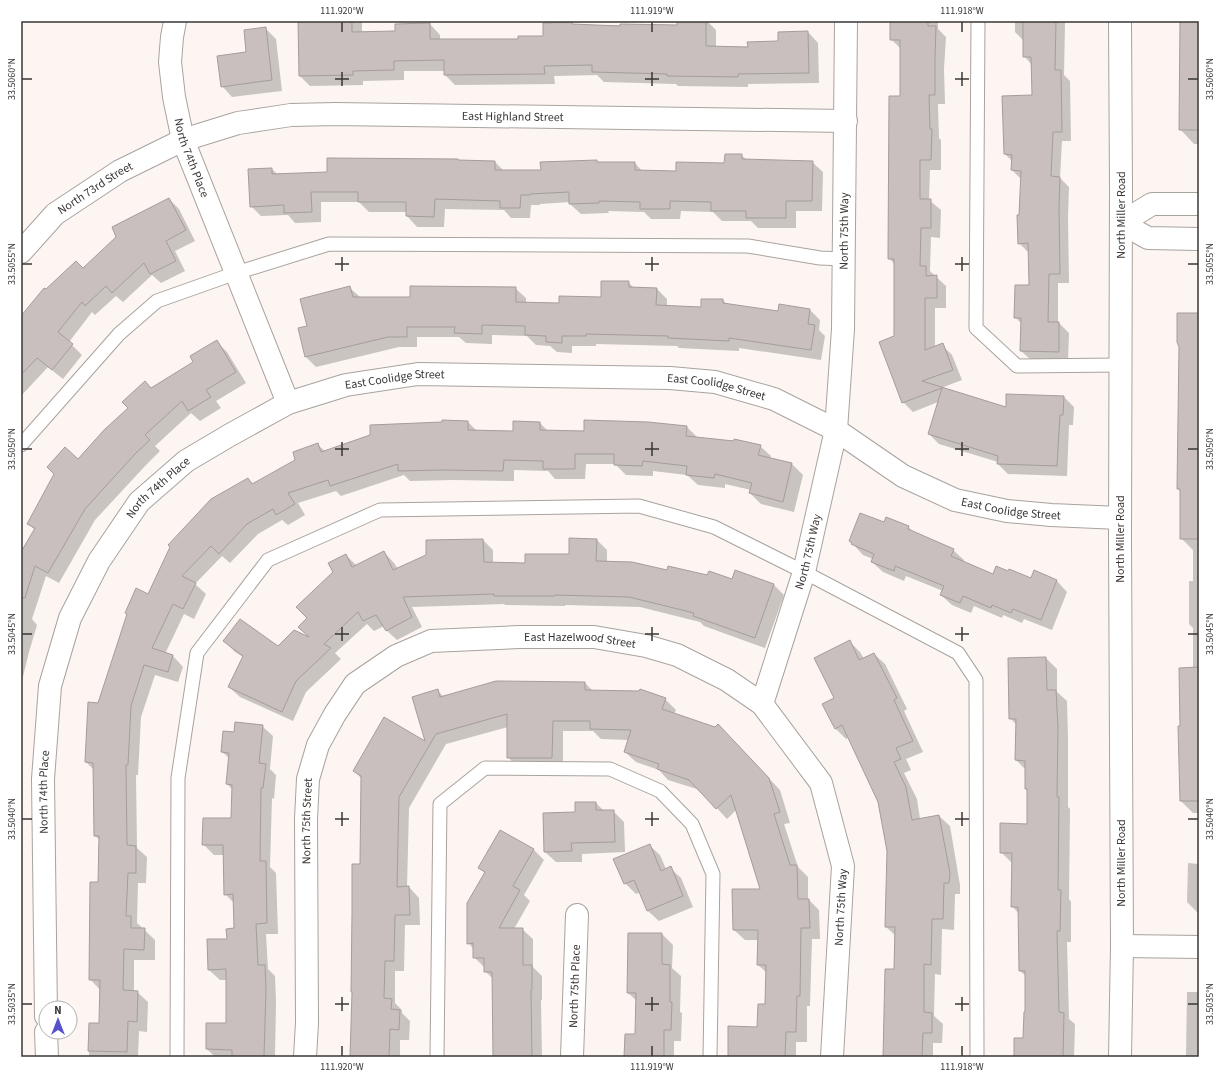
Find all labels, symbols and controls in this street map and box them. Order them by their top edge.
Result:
text: 111.920°W [320,4,364,18]
text: 111.919°W [630,4,674,18]
text: 111.918°W [940,4,984,18]
text: 33.5060°N [5,58,19,100]
text: 33.5060°N [1203,58,1217,100]
street label: East Highland Street [462,108,564,126]
street label: North 74th Place [170,117,213,200]
street label: North 73rd Street [55,158,136,219]
street label: North Miller Road [1113,171,1130,259]
street label: North 75th Way [836,192,853,270]
text: 33.5055°N [5,243,19,285]
text: 33.5055°N [1203,243,1217,285]
street label: East Coolidge Street [344,366,445,394]
street label: East Coolidge Street [666,370,768,405]
text: 33.5050°N [5,428,19,470]
text: 33.5050°N [1203,428,1217,470]
street label: North 74th Place [122,453,194,522]
street label: East Coolidge Street [960,494,1061,524]
street label: North Miller Road [1112,495,1129,583]
street label: North 75th Way [791,512,826,592]
text: 33.5045°N [5,613,19,655]
text: 33.5045°N [1203,613,1217,655]
street label: East Hazelwood Street [524,629,637,653]
street label: North 74th Place [35,750,54,834]
street label: North 75th Street [298,777,317,864]
text: 33.5040°N [5,798,19,840]
text: 33.5040°N [1203,798,1217,840]
street label: North Miller Road [1113,819,1130,907]
street label: North 75th Way [830,868,852,946]
street label: North 75th Place [565,944,585,1028]
text: 33.5035°N [5,983,19,1025]
text: 33.5035°N [1203,983,1217,1025]
north arrow [38,1000,78,1040]
text: N [54,1003,62,1018]
text: 111.920°W [320,1060,364,1074]
text: 111.919°W [630,1060,674,1074]
text: 111.918°W [940,1060,984,1074]

